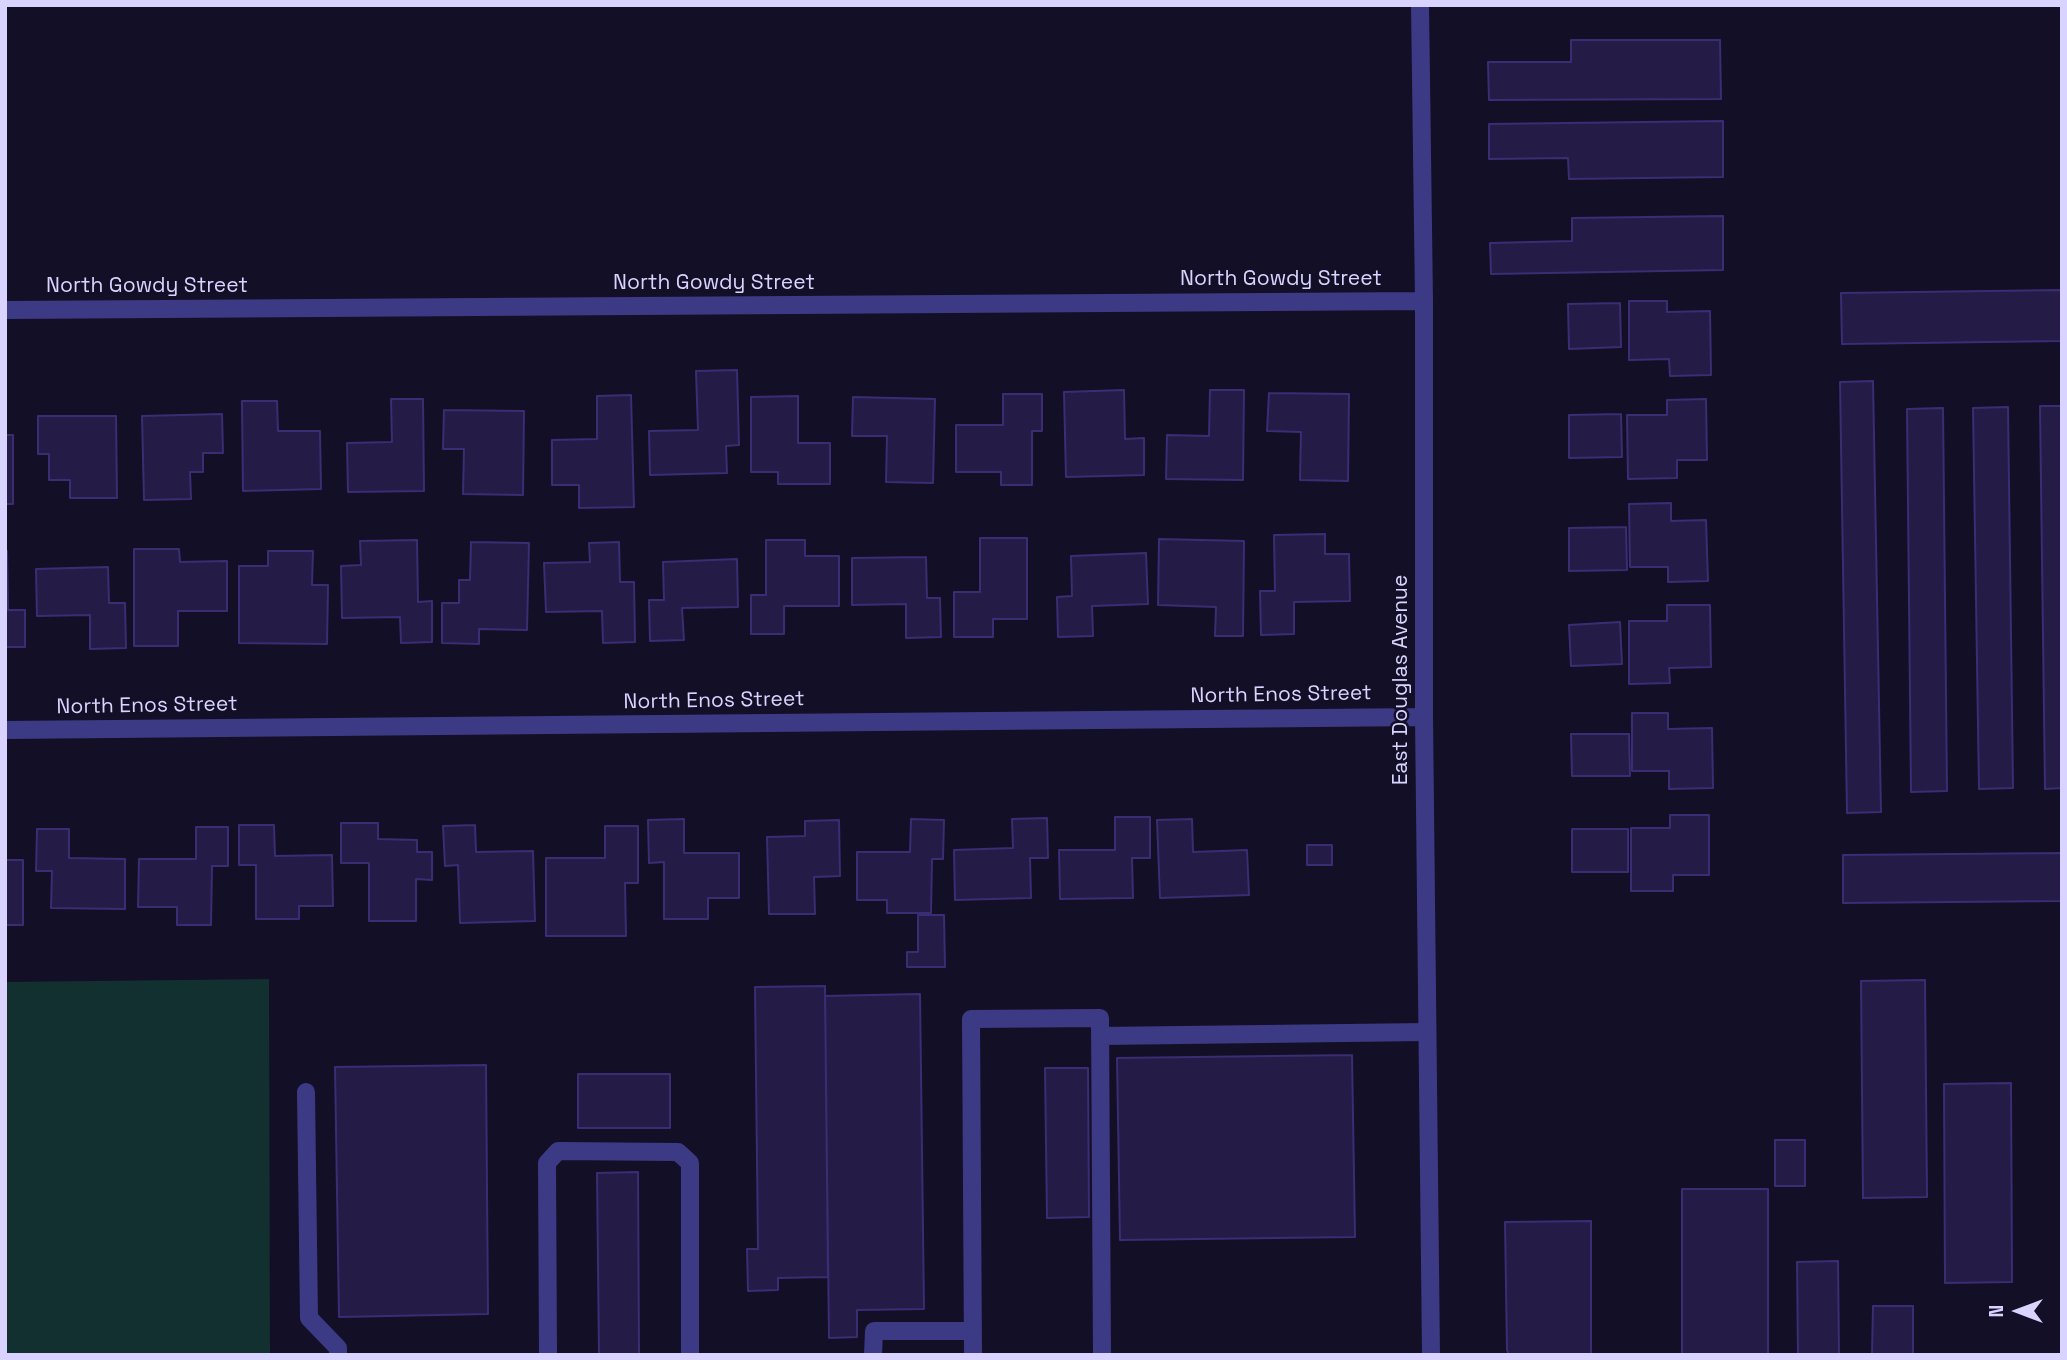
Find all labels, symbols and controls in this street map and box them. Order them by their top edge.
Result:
street label: North Gowdy Street [1180,266,1382,292]
street label: North Gowdy Street [613,270,815,296]
street label: North Gowdy Street [46,273,248,299]
street label: East Douglas Avenue [1388,575,1414,785]
street label: North Enos Street [1190,681,1372,709]
street label: North Enos Street [623,687,805,715]
street label: North Enos Street [56,692,238,720]
north arrow [1983,1276,2053,1346]
text: N [1984,1305,2009,1317]

